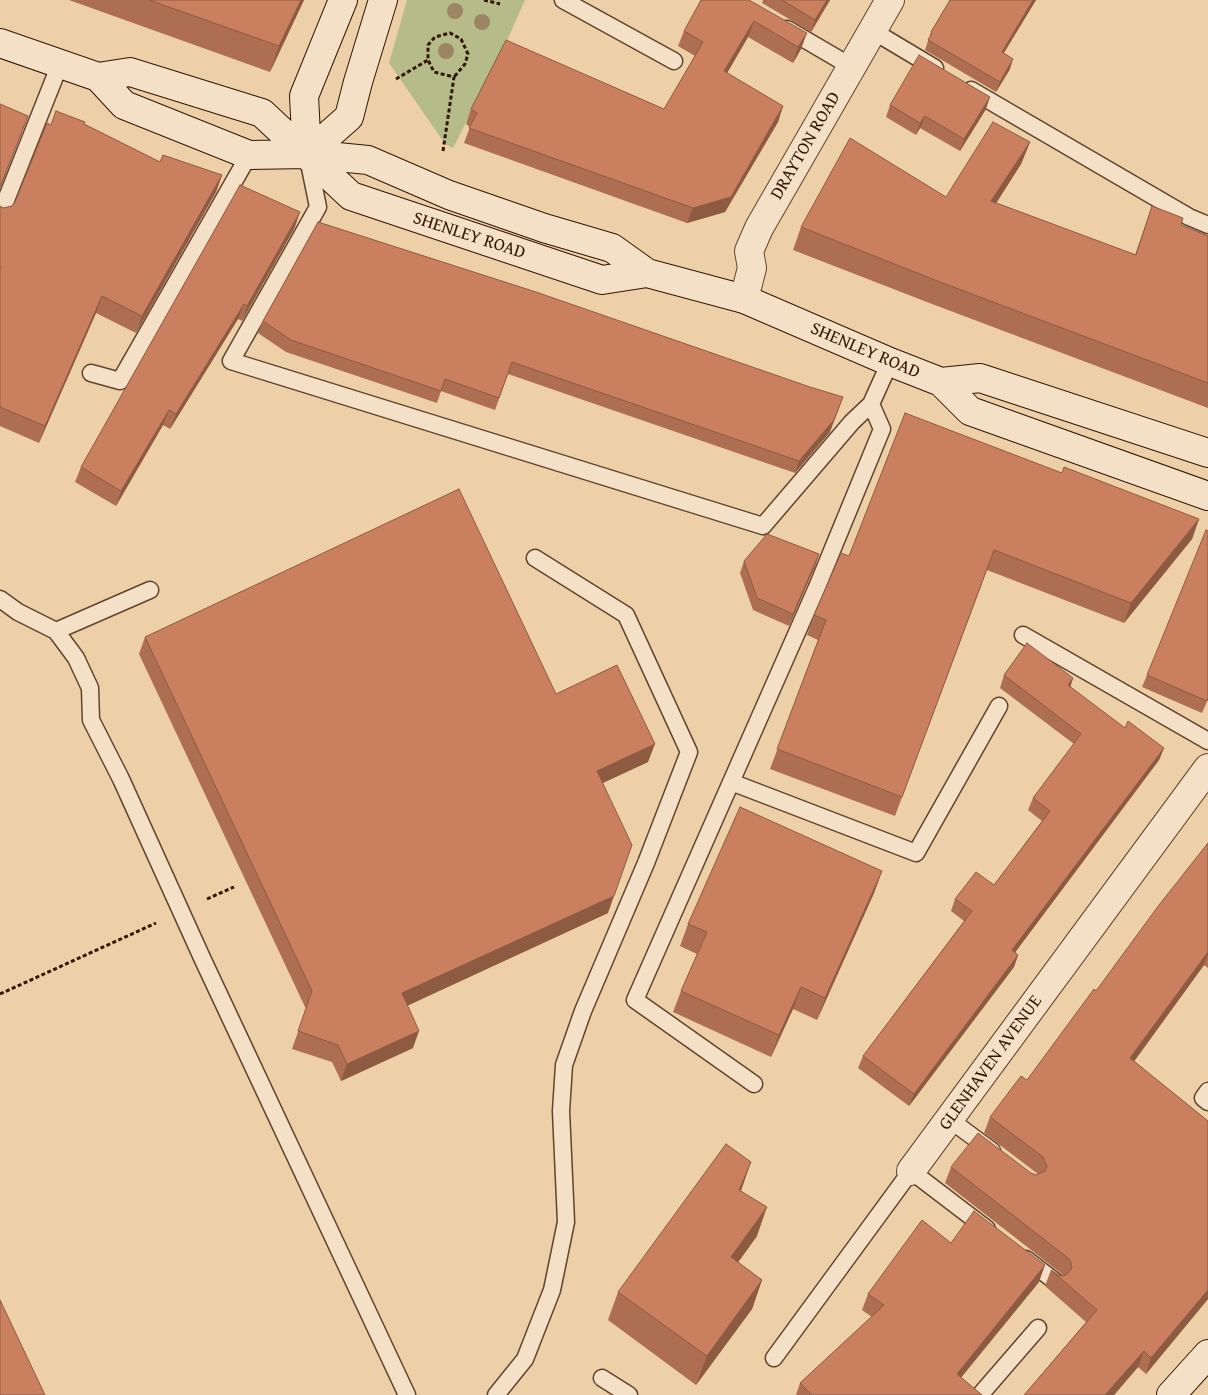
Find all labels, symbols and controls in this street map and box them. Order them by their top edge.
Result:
street label: DRAYTON ROAD [766,88,846,204]
street label: SHENLEY ROAD [410,208,528,264]
street label: SHENLEY ROAD [807,318,923,384]
street label: GLENHAVEN AVENUE [935,991,1047,1135]

